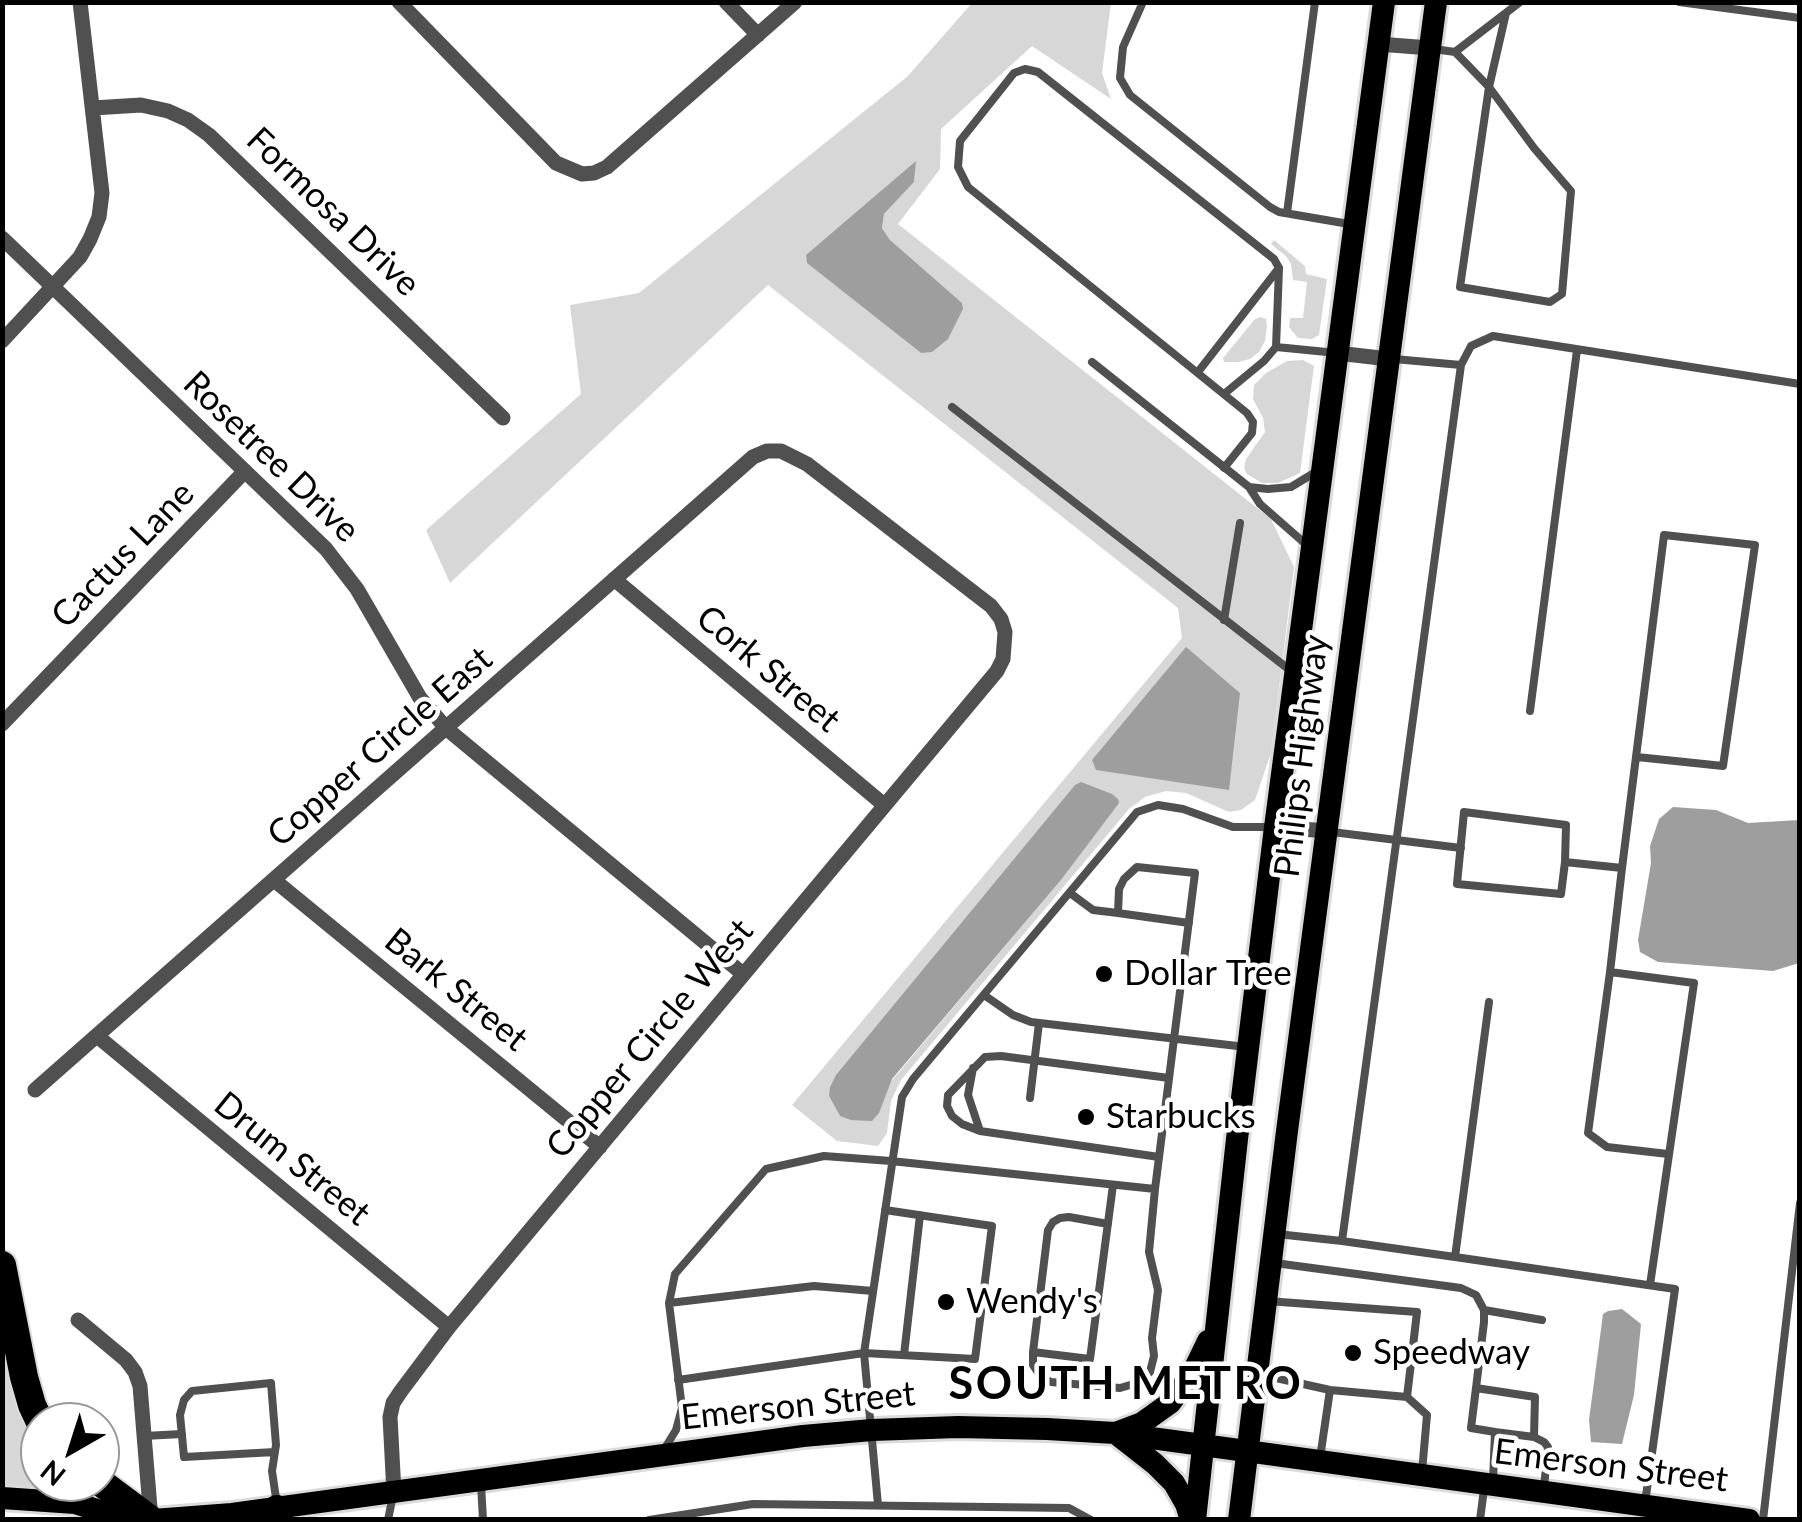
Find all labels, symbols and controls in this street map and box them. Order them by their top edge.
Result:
street label: Formosa Drive [238,119,428,305]
street label: Rosetree Drive [174,363,368,551]
street label: Cactus Lane [43,473,203,637]
street label: Cork Street [688,597,848,741]
street label: Philips Highway [1266,632,1338,880]
street label: Copper Circle East [259,638,501,856]
street label: Copper Circle West [538,911,762,1167]
street label: Bark Street [376,920,536,1060]
place label: Dollar Tree [1124,953,1292,995]
marker: Dollar Tree [1093,963,1115,985]
street label: Drum Street [206,1083,378,1235]
place label: Starbucks [1106,1096,1256,1138]
marker: Starbucks [1075,1106,1097,1128]
place label: Wendy's [966,1281,1098,1323]
marker: Wendy's [935,1291,957,1313]
place label: Speedway [1373,1332,1530,1374]
marker: Speedway [1342,1342,1364,1364]
district label: SOUTH METRO [949,1357,1303,1411]
street label: Emerson Street [679,1373,917,1439]
north arrow [20,1402,120,1502]
street label: Emerson Street [1492,1431,1730,1501]
text: N [33,1454,71,1494]

